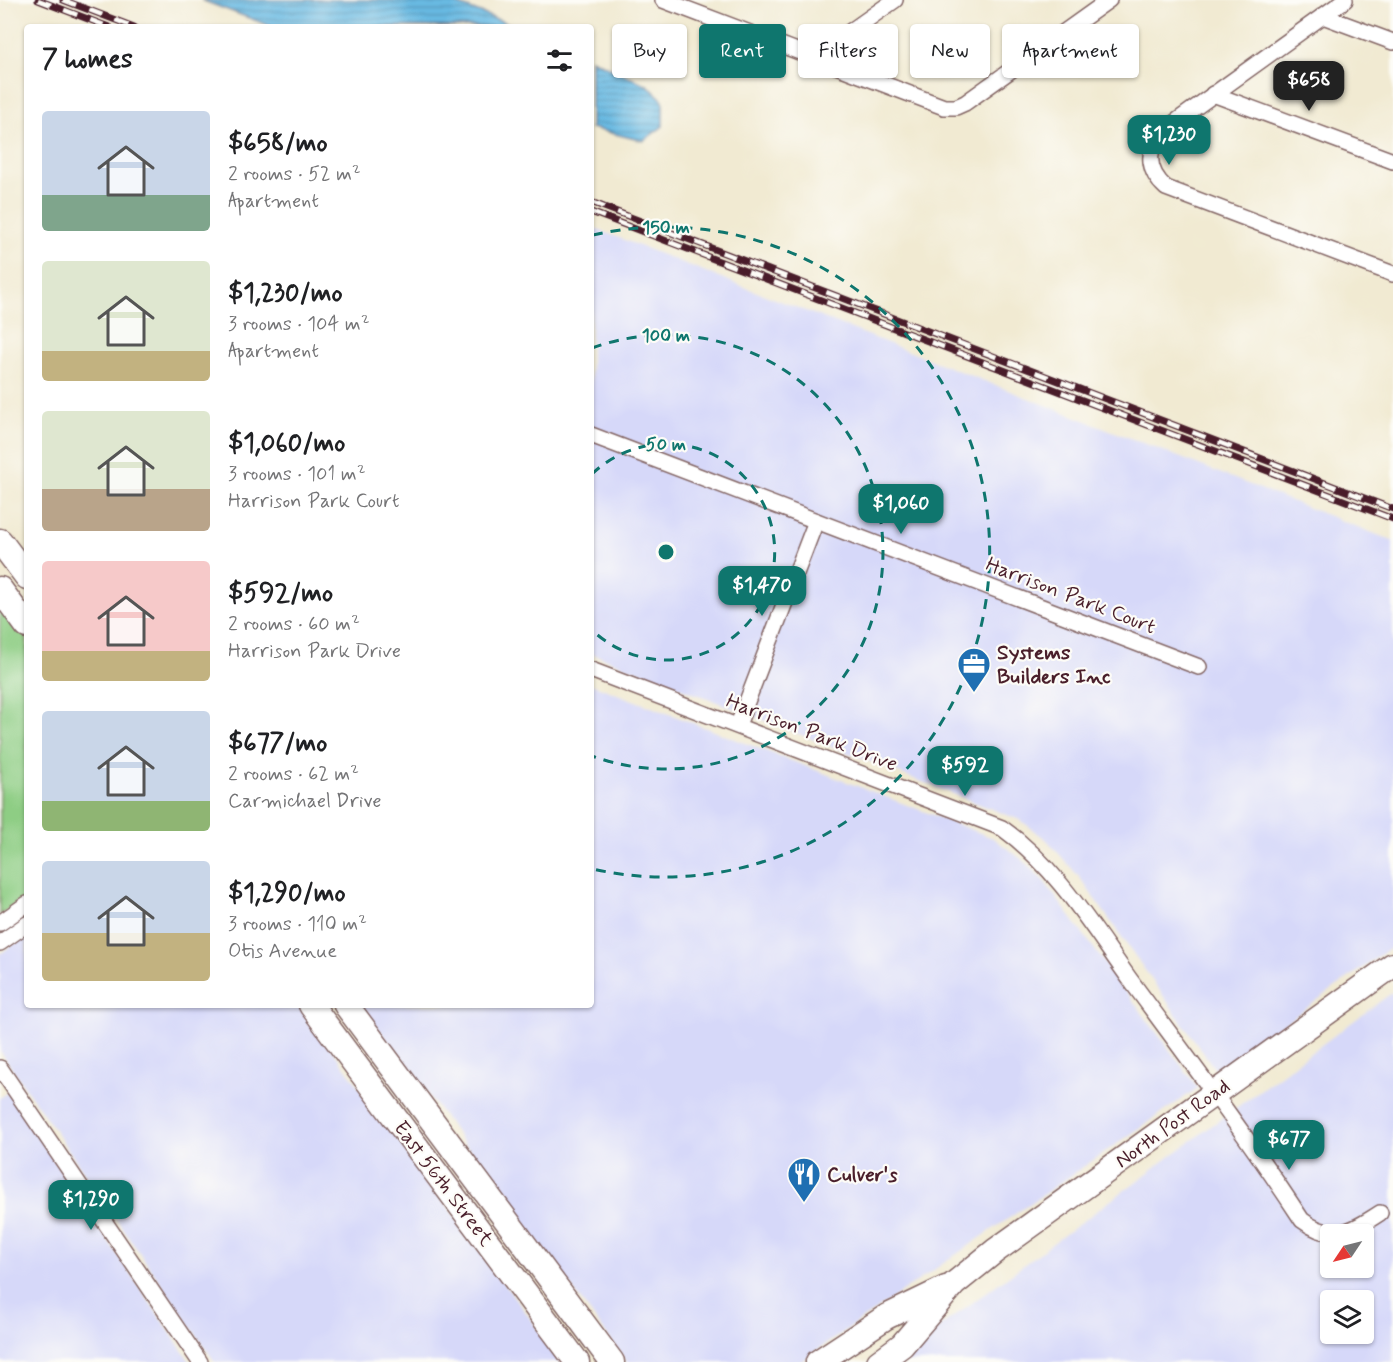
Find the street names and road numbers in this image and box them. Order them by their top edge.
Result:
street label: Harrison Park Court [982,551,1160,641]
street label: Harrison Park Drive [722,687,902,779]
street label: North Post Road [1110,1073,1236,1175]
street label: East 56th Street [387,1115,500,1253]

